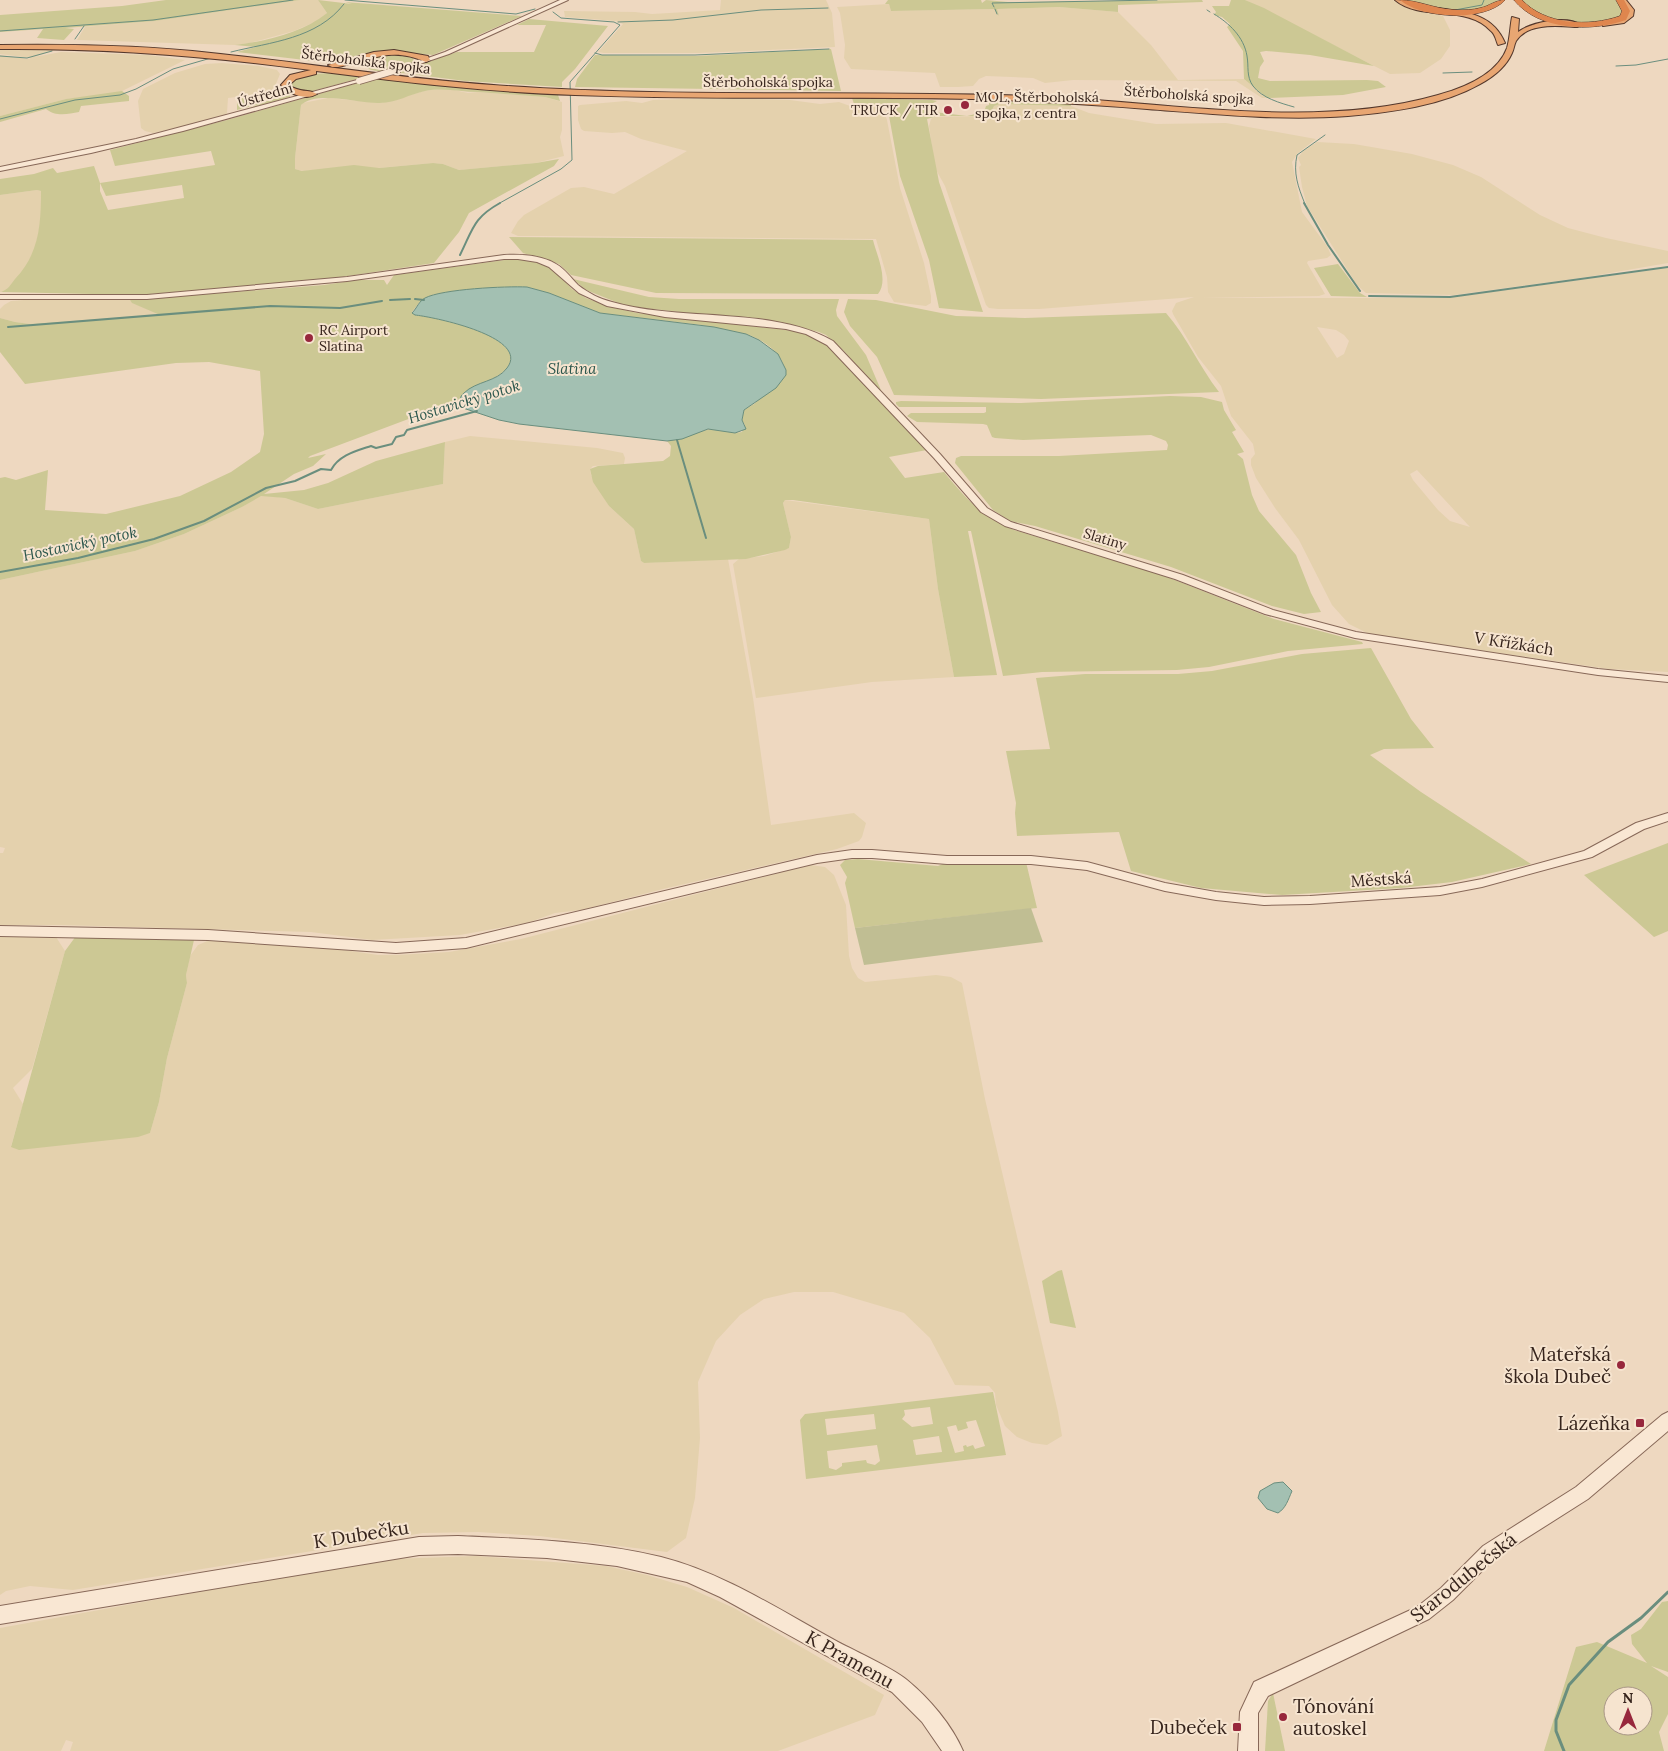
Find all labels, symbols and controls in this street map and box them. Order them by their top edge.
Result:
street label: Štěrboholská spojka [300,44,432,78]
street label: Štěrboholská spojka [703,73,833,91]
street label: Ústřední [235,79,295,111]
street label: Štěrboholská spojka [1124,81,1254,109]
place label: MOL, Štěrboholská spojka, z centra [975,88,1099,122]
marker: MOL, Štěrboholská spojka, z centra [959,99,971,111]
place label: TRUCK / TIR [851,101,938,119]
marker: TRUCK / TIR [942,104,954,116]
place label: RC Airport Slatina [319,321,389,355]
marker: RC Airport Slatina [303,332,315,344]
water label: Slatina [548,359,597,378]
water label: Hostavický potok [406,375,522,428]
water label: Hostavický potok [21,522,139,565]
street label: Slatiny [1081,524,1129,554]
street label: V Křížkách [1472,627,1556,659]
street label: Městská [1350,867,1412,891]
place label: Mateřská škola Dubeč [1504,1342,1611,1388]
marker: Mateřská škola Dubeč [1615,1359,1627,1371]
place label: Lázeňka [1557,1411,1630,1435]
marker: Lázeňka [1634,1417,1646,1429]
street label: K Dubečku [312,1515,410,1553]
street label: Starodubečská [1405,1527,1521,1627]
street label: K Pramenu [802,1625,898,1693]
north arrow [1603,1686,1653,1736]
text: N [1623,1689,1634,1707]
place label: Tónování autoskel [1293,1694,1374,1740]
marker: Tónování autoskel [1277,1711,1289,1723]
place label: Dubeček [1150,1715,1228,1739]
marker: Dubeček [1231,1721,1243,1733]

